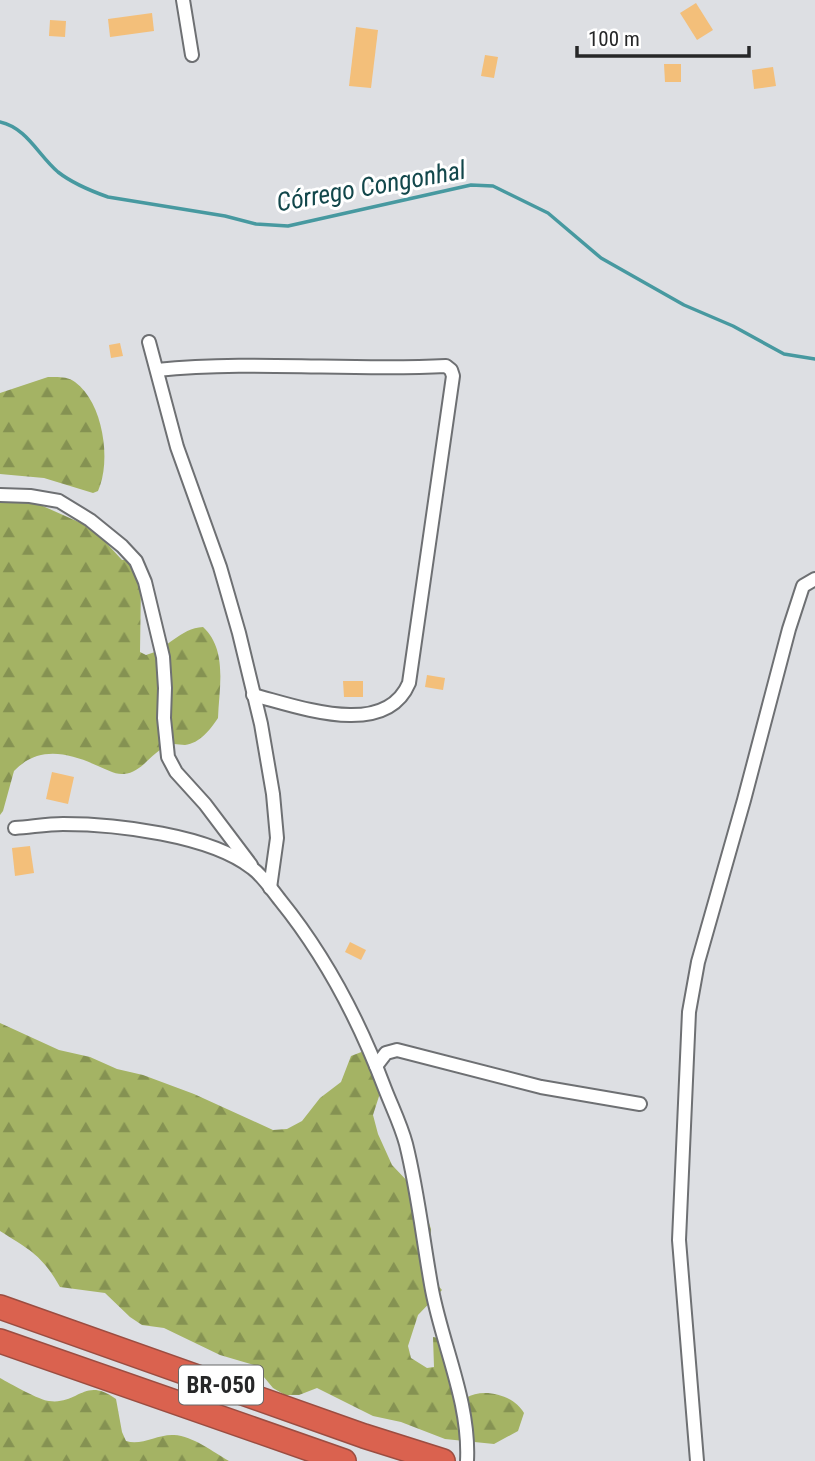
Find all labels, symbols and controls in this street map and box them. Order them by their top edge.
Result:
scale bar [577,14,748,58]
text: 100 m [588,27,640,51]
water label: Córrego Congonhal [274,154,469,217]
road number: BR-050 [179,1366,263,1404]

